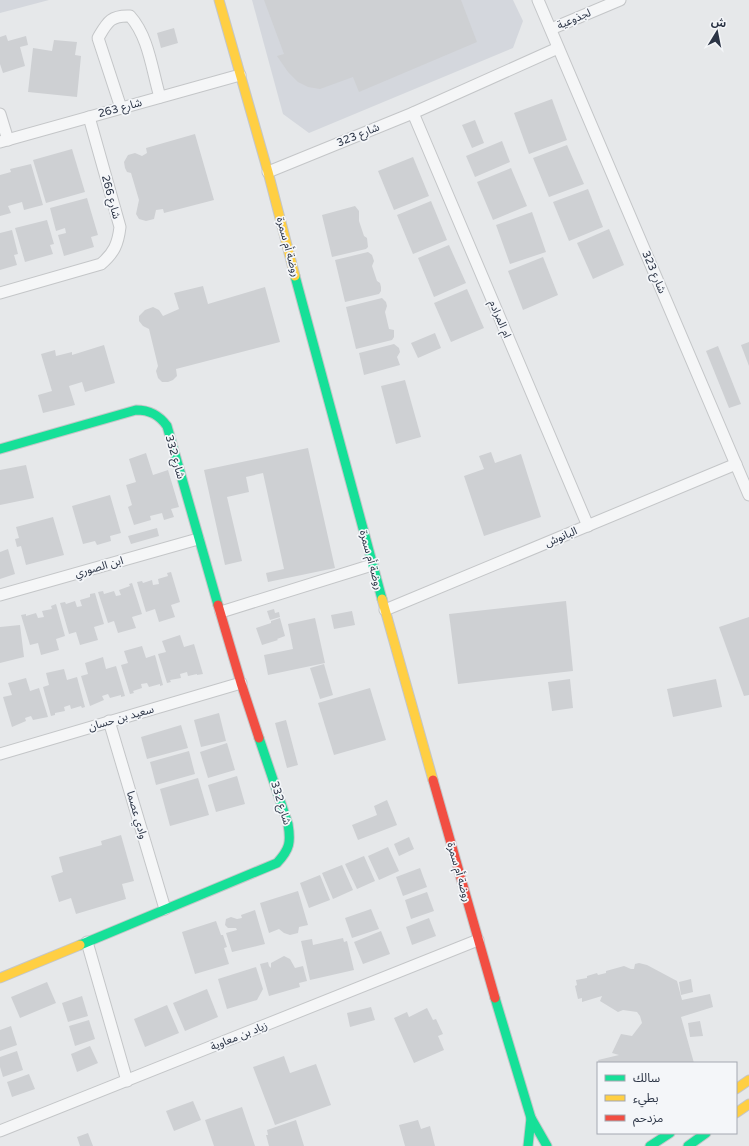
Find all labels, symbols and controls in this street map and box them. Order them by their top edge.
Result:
street label: لجذوعية [555,6,593,32]
north arrow [697,12,737,52]
text: ش [710,15,727,30]
street label: شارع 263 [97,96,144,121]
street label: شارع 323 [335,120,382,150]
street label: شارع 266 [98,174,123,221]
street label: روضة أم سمرة [273,216,303,279]
street label: شارع 323 [638,249,669,296]
street label: ام المرادم [485,298,514,340]
street label: شارع 332 [162,434,188,481]
street label: البانوش [543,524,579,550]
street label: روضة أم سمرة [356,529,386,592]
street label: ابن الصوري [73,554,126,583]
street label: سعيد بن حسان [87,702,156,734]
street label: شارع 332 [267,780,294,827]
street label: وادي عصما [121,789,150,841]
street label: روضة أم سمرة [443,841,474,903]
street label: زياد بن معاوية [209,1019,269,1053]
legend [597,1062,737,1134]
text: سالك [633,1071,660,1085]
text: بطيء [633,1091,659,1108]
text: مزدحم [633,1111,663,1127]

